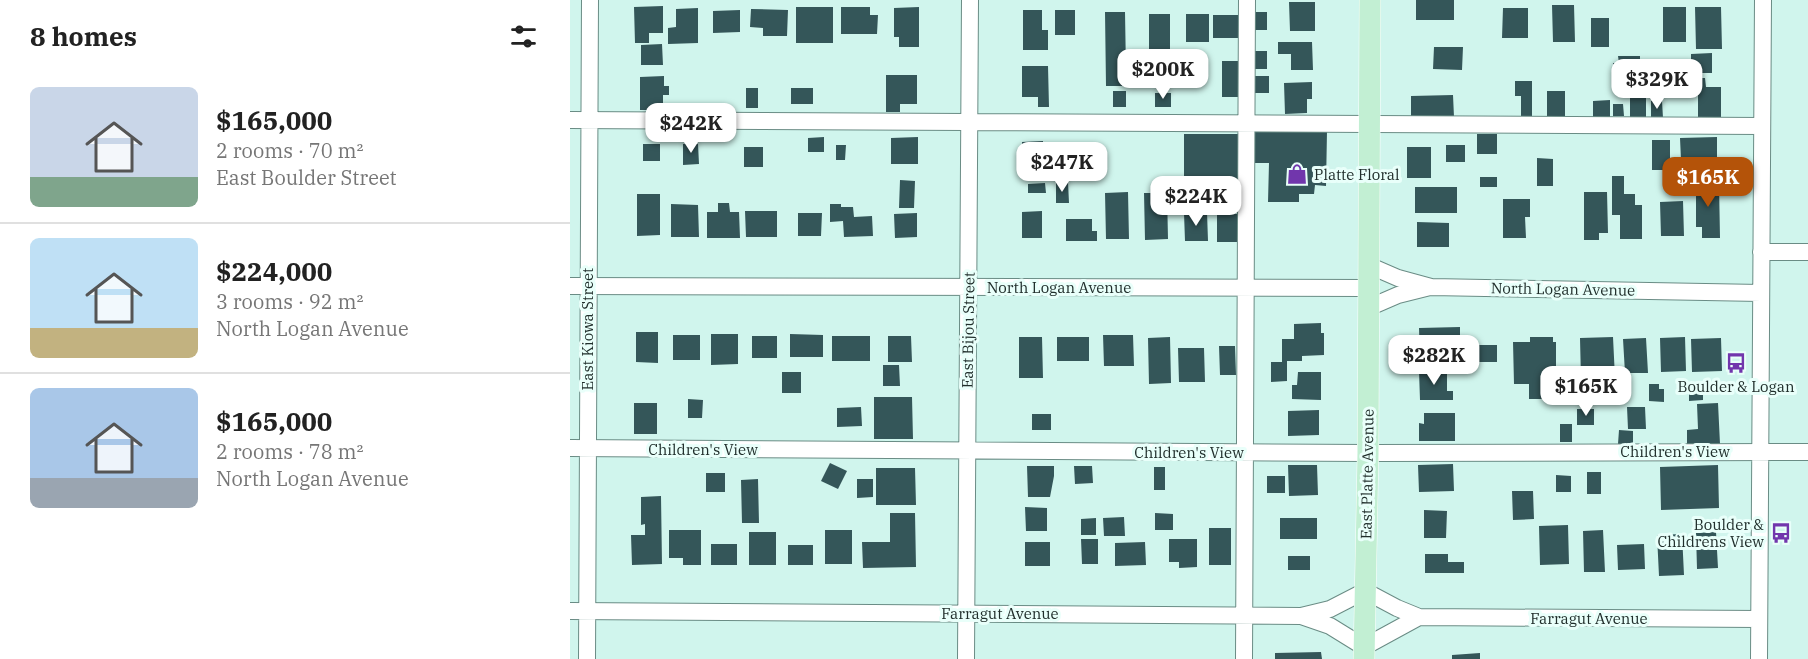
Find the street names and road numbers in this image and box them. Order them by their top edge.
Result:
street label: East Kiowa Street [578,268,597,390]
street label: East Bijou Street [957,272,979,388]
street label: North Logan Avenue [987,278,1131,297]
street label: North Logan Avenue [1491,278,1635,300]
street label: East Platte Avenue [1356,409,1378,539]
street label: Children's View [648,440,758,459]
street label: Children's View [1620,442,1730,461]
street label: Children's View [1134,443,1244,462]
street label: Farragut Avenue [941,604,1059,623]
street label: Farragut Avenue [1530,609,1648,628]

